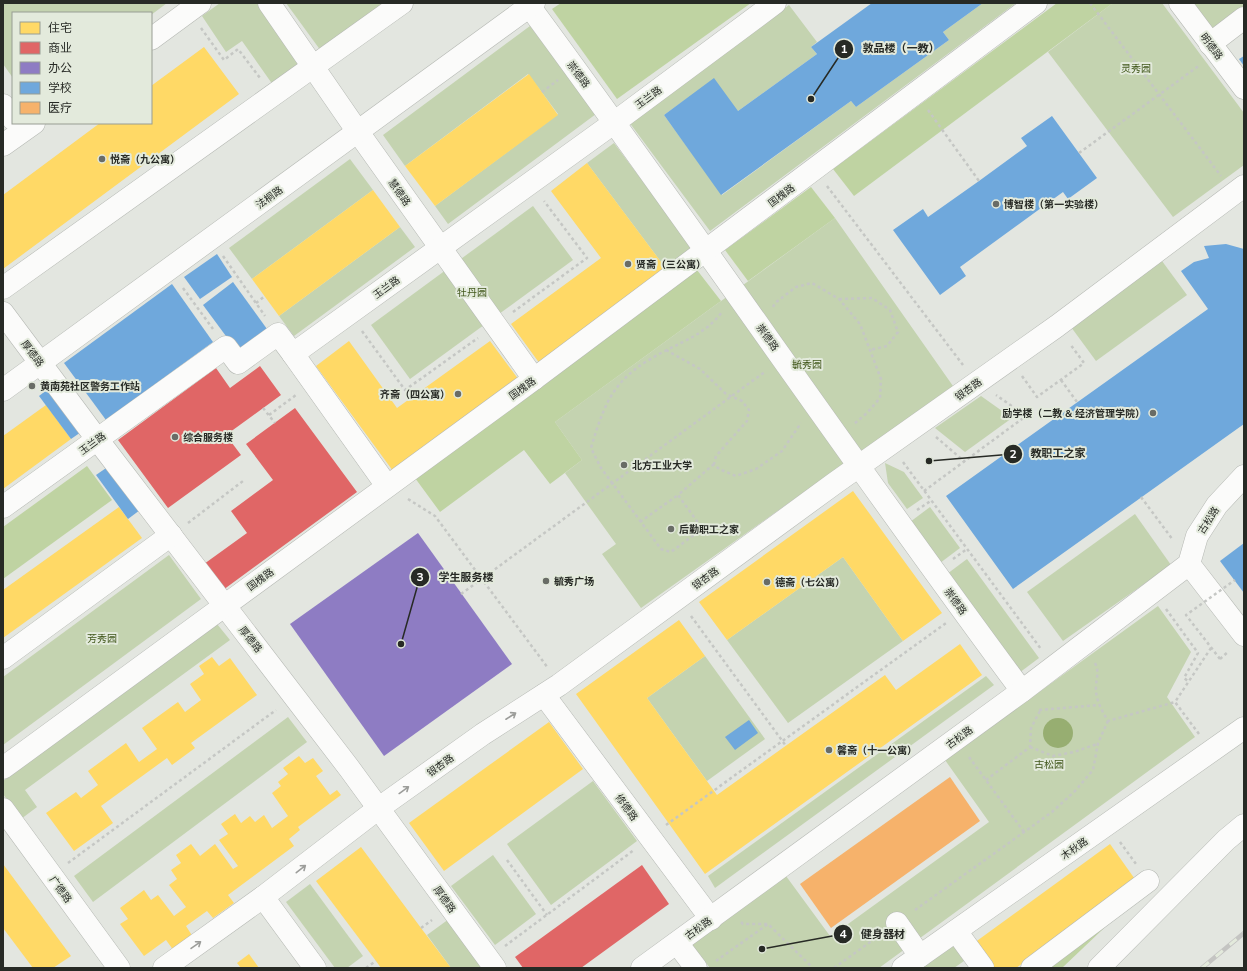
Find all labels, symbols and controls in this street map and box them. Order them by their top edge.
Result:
legend [12,12,152,124]
text: 住宅 [48,20,72,36]
street label: 明德路 [1197,30,1226,63]
callout: 敦品楼（一教） [834,37,947,60]
text: 商业 [48,40,72,56]
text: 1 [840,41,848,57]
text: 敦品楼（一教） [863,41,940,56]
street label: 崇德路 [564,58,593,91]
text: 办公 [48,60,72,76]
park label: 灵秀园 [1121,62,1151,76]
text: 学校 [48,80,72,96]
street label: 玉兰路 [632,83,665,112]
text: 医疗 [48,100,72,116]
place label: 悦斋（九公寓） [110,153,180,167]
marker: 悦斋（九公寓） [97,154,107,164]
street label: 慧德路 [385,176,414,209]
street label: 国槐路 [765,181,798,210]
street label: 法桐路 [253,183,286,212]
place label: 博智楼（第一实验楼） [1004,198,1104,212]
marker: 博智楼（第一实验楼） [991,199,1001,209]
place label: 贤斋（三公寓） [636,258,706,272]
marker: 贤斋（三公寓） [623,259,633,269]
street label: 玉兰路 [370,273,403,302]
park label: 牡丹园 [457,286,487,300]
street label: 崇德路 [753,321,782,354]
street label: 厚德路 [18,337,47,370]
park label: 毓秀园 [792,358,822,372]
street label: 国槐路 [506,374,539,403]
street label: 银杏路 [952,375,985,404]
place label: 黄南苑社区警务工作站 [40,380,140,394]
marker: 黄南苑社区警务工作站 [27,381,37,391]
place label: 齐斋（四公寓） [380,388,450,402]
marker: 齐斋（四公寓） [453,389,463,399]
place label: 励学楼（二教 & 经济管理学院） [1002,407,1145,421]
marker: 励学楼（二教 & 经济管理学院） [1148,408,1158,418]
street label: 玉兰路 [76,429,109,458]
place label: 综合服务楼 [183,431,233,445]
marker: 综合服务楼 [170,432,180,442]
callout: 教职工之家 [1003,442,1094,465]
text: 2 [1009,446,1017,462]
text: 教职工之家 [1031,446,1086,461]
place label: 北方工业大学 [632,459,692,473]
marker: 北方工业大学 [619,460,629,470]
street label: 古松路 [1195,504,1223,537]
place label: 后勤职工之家 [679,523,739,537]
marker: 后勤职工之家 [666,524,676,534]
street label: 银杏路 [689,564,722,593]
street label: 国槐路 [244,565,277,594]
callout: 学生服务楼 [410,566,501,589]
text: 3 [416,569,424,585]
text: 学生服务楼 [439,570,494,585]
place label: 毓秀广场 [554,575,594,589]
marker: 毓秀广场 [541,576,551,586]
place label: 德斋（七公寓） [775,576,845,590]
marker: 德斋（七公寓） [762,577,772,587]
street label: 崇德路 [941,585,970,618]
street label: 厚德路 [235,623,265,656]
park label: 芳秀园 [87,632,117,646]
one-way arrow [505,712,516,720]
street label: 古松路 [943,723,976,752]
place label: 馨斋（十一公寓） [837,744,917,758]
marker: 馨斋（十一公寓） [824,745,834,755]
street label: 银杏路 [424,751,457,780]
park label: 古松园 [1034,758,1064,772]
one-way arrow [399,786,410,794]
street label: 修德路 [611,791,641,824]
street label: 木秋路 [1058,834,1091,863]
one-way arrow [295,864,306,873]
street label: 广德路 [46,873,75,906]
street label: 厚德路 [430,883,459,916]
street label: 古松路 [682,914,715,943]
callout: 健身器材 [833,922,913,945]
text: 4 [839,926,847,942]
text: 健身器材 [861,927,905,942]
one-way arrow [190,941,201,949]

